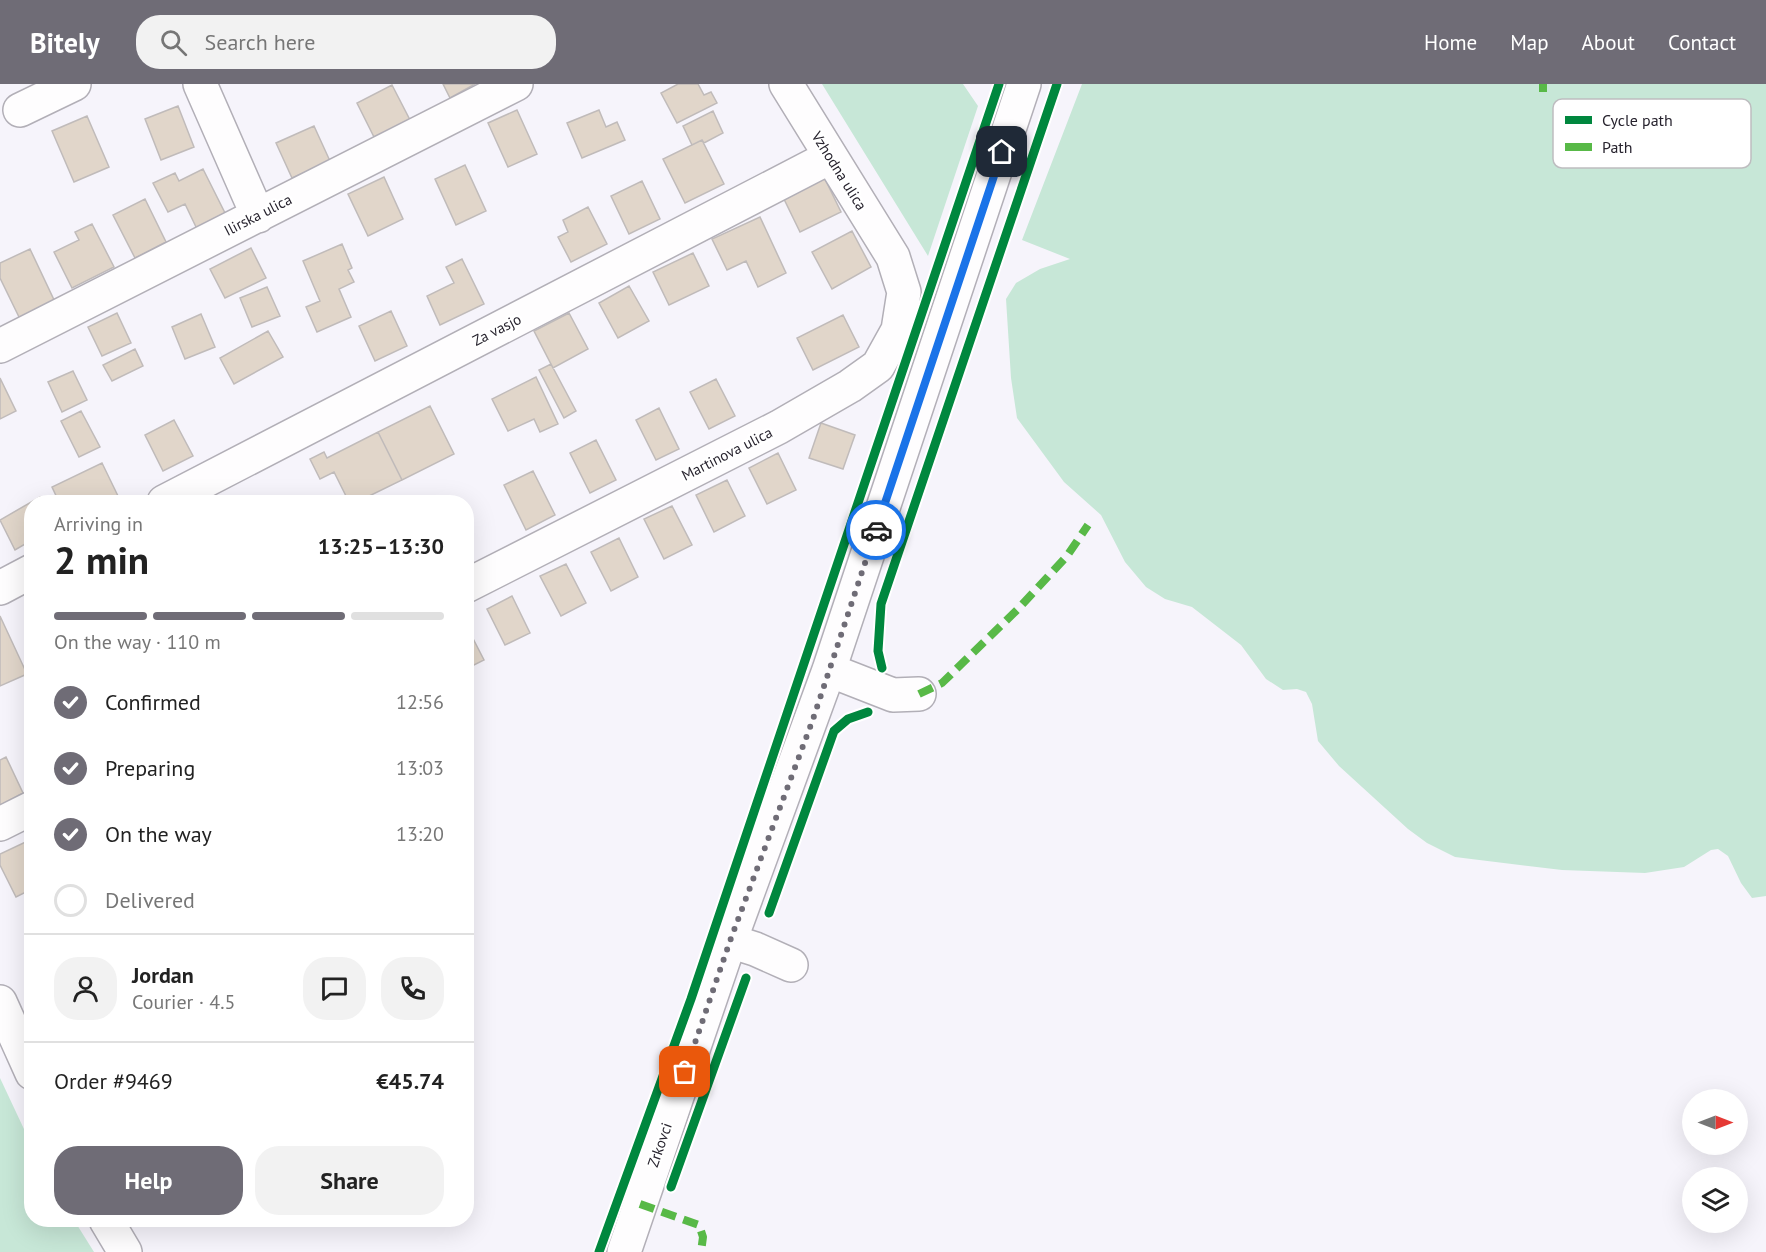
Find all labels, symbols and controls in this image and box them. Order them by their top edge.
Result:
search box [136,15,556,69]
text: Bitely [30,24,100,61]
icon: search [157,26,190,59]
text: Search here [205,28,316,56]
text: Home [1424,29,1477,56]
text: Map [1510,29,1549,56]
text: About [1582,29,1635,56]
text: Contact [1668,29,1736,56]
legend [1553,99,1751,168]
text: Cycle path [1602,110,1673,130]
pin [976,126,1027,177]
street label: Vzhodna ulica [807,127,871,214]
icon: home [985,135,1018,168]
text: Path [1602,137,1633,157]
street label: Ilirska ulica [221,189,295,240]
street label: Za vasjo [469,309,524,350]
street label: Martinova ulica [678,423,775,485]
courier [846,500,906,560]
text: Arriving in [54,511,143,537]
icon: car [860,514,893,547]
text: 13:25–13:30 [318,532,444,560]
text: 2 min [54,534,149,585]
text: On the way · 110 m [54,629,221,655]
icon: check [54,686,87,719]
text: Confirmed [105,688,201,716]
text: 12:56 [396,689,444,715]
icon: check [54,752,87,785]
text: Preparing [105,754,195,782]
text: 13:03 [396,755,444,781]
icon: check [54,818,87,851]
text: On the way [105,820,212,848]
text: 13:20 [396,821,444,847]
text: Delivered [105,886,195,914]
button: person [54,957,117,1020]
button: chat [303,957,366,1020]
button: phone [381,957,444,1020]
text: Jordan [132,961,194,989]
text: Courier · 4.5 [132,989,235,1015]
pin [659,1046,710,1097]
icon: bag [668,1055,701,1088]
text: Order #9469 [54,1067,173,1095]
text: €45.74 [376,1067,444,1095]
north arrow [1682,1089,1748,1155]
map controls [1682,1089,1748,1233]
street label: Zrkovci [643,1120,676,1170]
button: Help [54,1146,243,1215]
button: Share [255,1146,444,1215]
button: layers [1682,1167,1748,1233]

